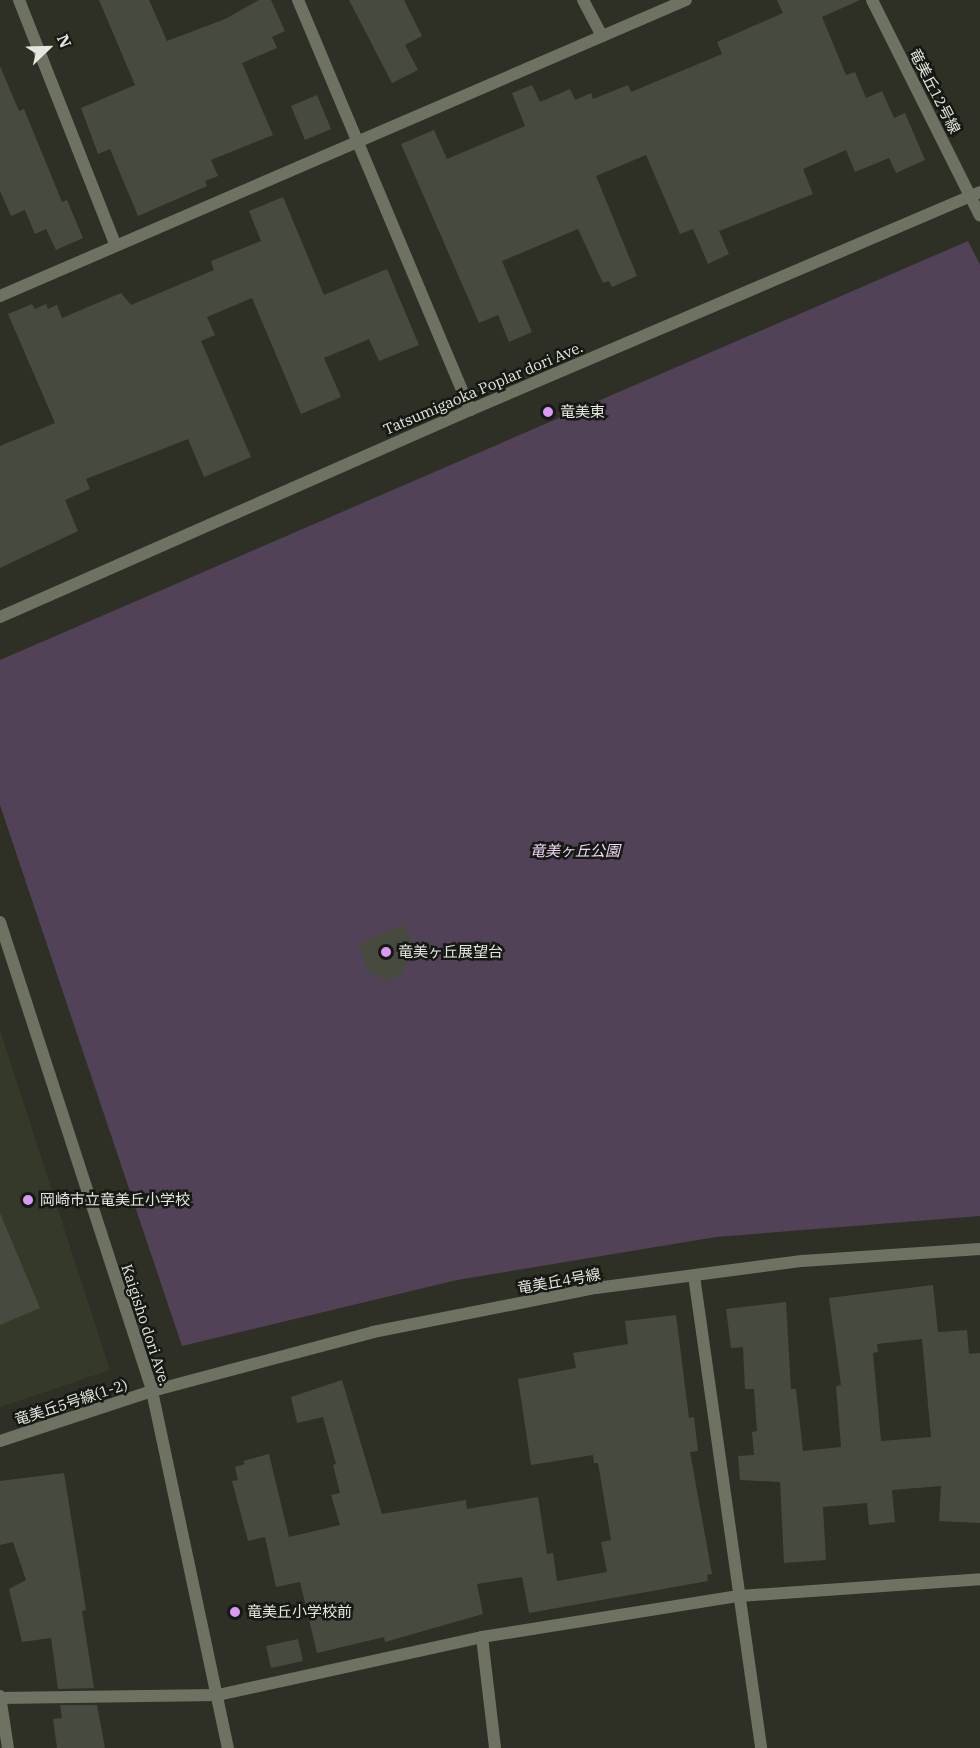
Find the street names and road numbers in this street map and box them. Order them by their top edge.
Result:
street label: 竜美丘12号線 [906,45,964,137]
street label: Tatsumigaoka Poplar dori Ave. [381,338,585,438]
street label: Kaigisho dori Ave. [118,1262,174,1388]
street label: 竜美丘4号線 [516,1265,602,1297]
street label: 竜美丘5号線(1-2) [12,1375,130,1429]

